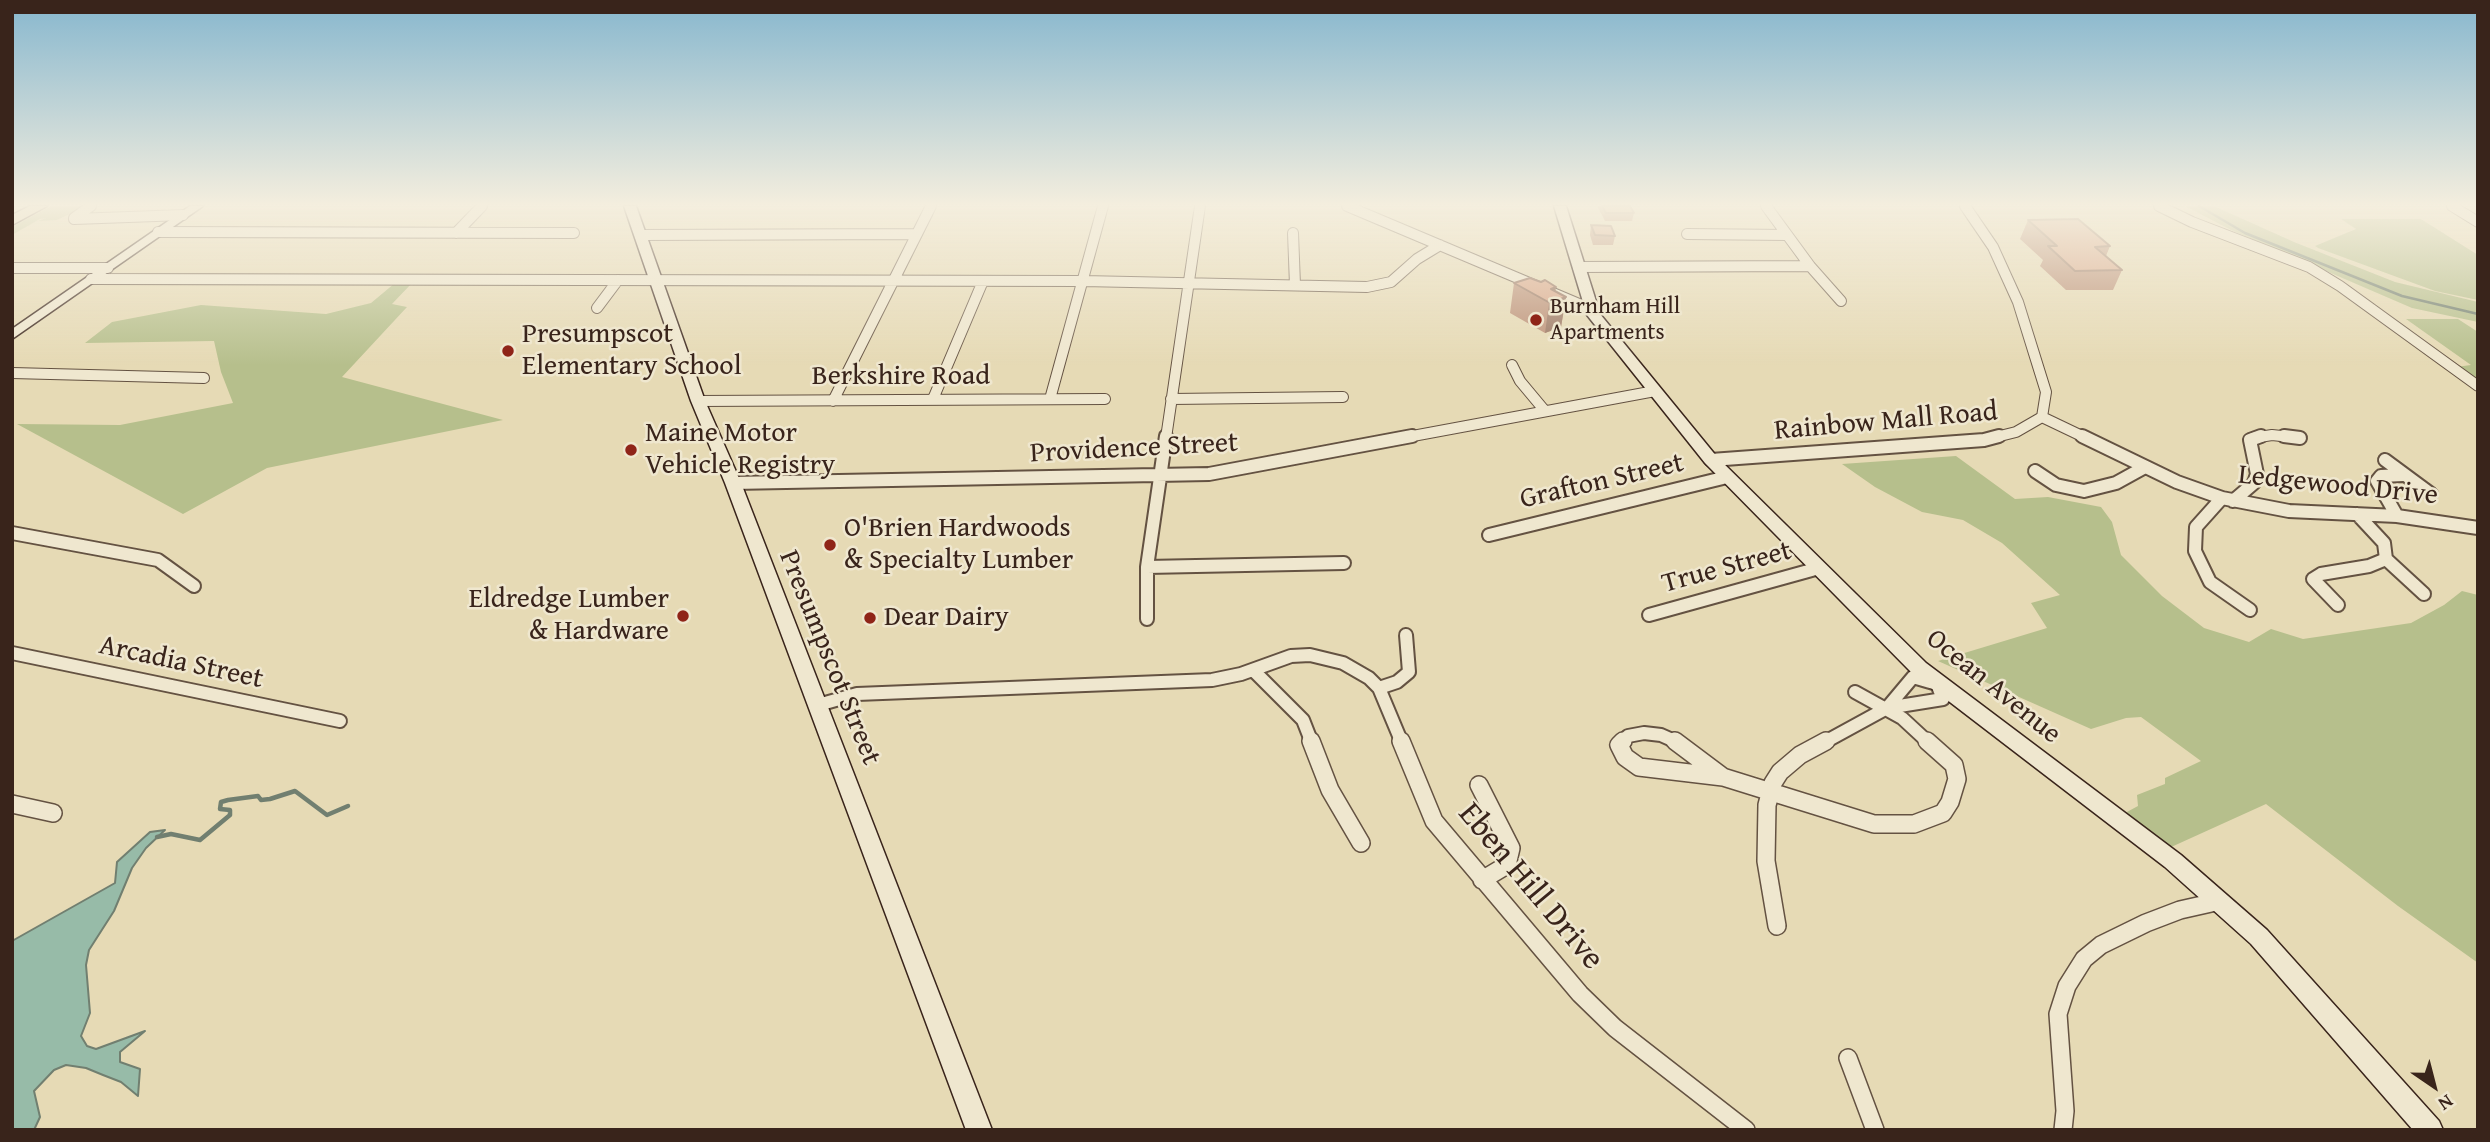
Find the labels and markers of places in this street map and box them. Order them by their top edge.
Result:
place label: Burnham Hill Apartments [1550,293,1680,347]
marker: Burnham Hill Apartments [1528,312,1544,328]
place label: Presumpscot Elementary School [522,318,741,384]
marker: Presumpscot Elementary School [500,343,516,359]
place label: Maine Motor Vehicle Registry [645,417,835,483]
marker: Maine Motor Vehicle Registry [623,442,639,458]
place label: O'Brien Hardwoods & Specialty Lumber [844,512,1073,578]
marker: O'Brien Hardwoods & Specialty Lumber [822,537,838,553]
place label: Eldredge Lumber & Hardware [469,583,669,649]
place label: Dear Dairy [884,601,1009,635]
marker: Eldredge Lumber & Hardware [675,608,691,624]
marker: Dear Dairy [862,610,878,626]

